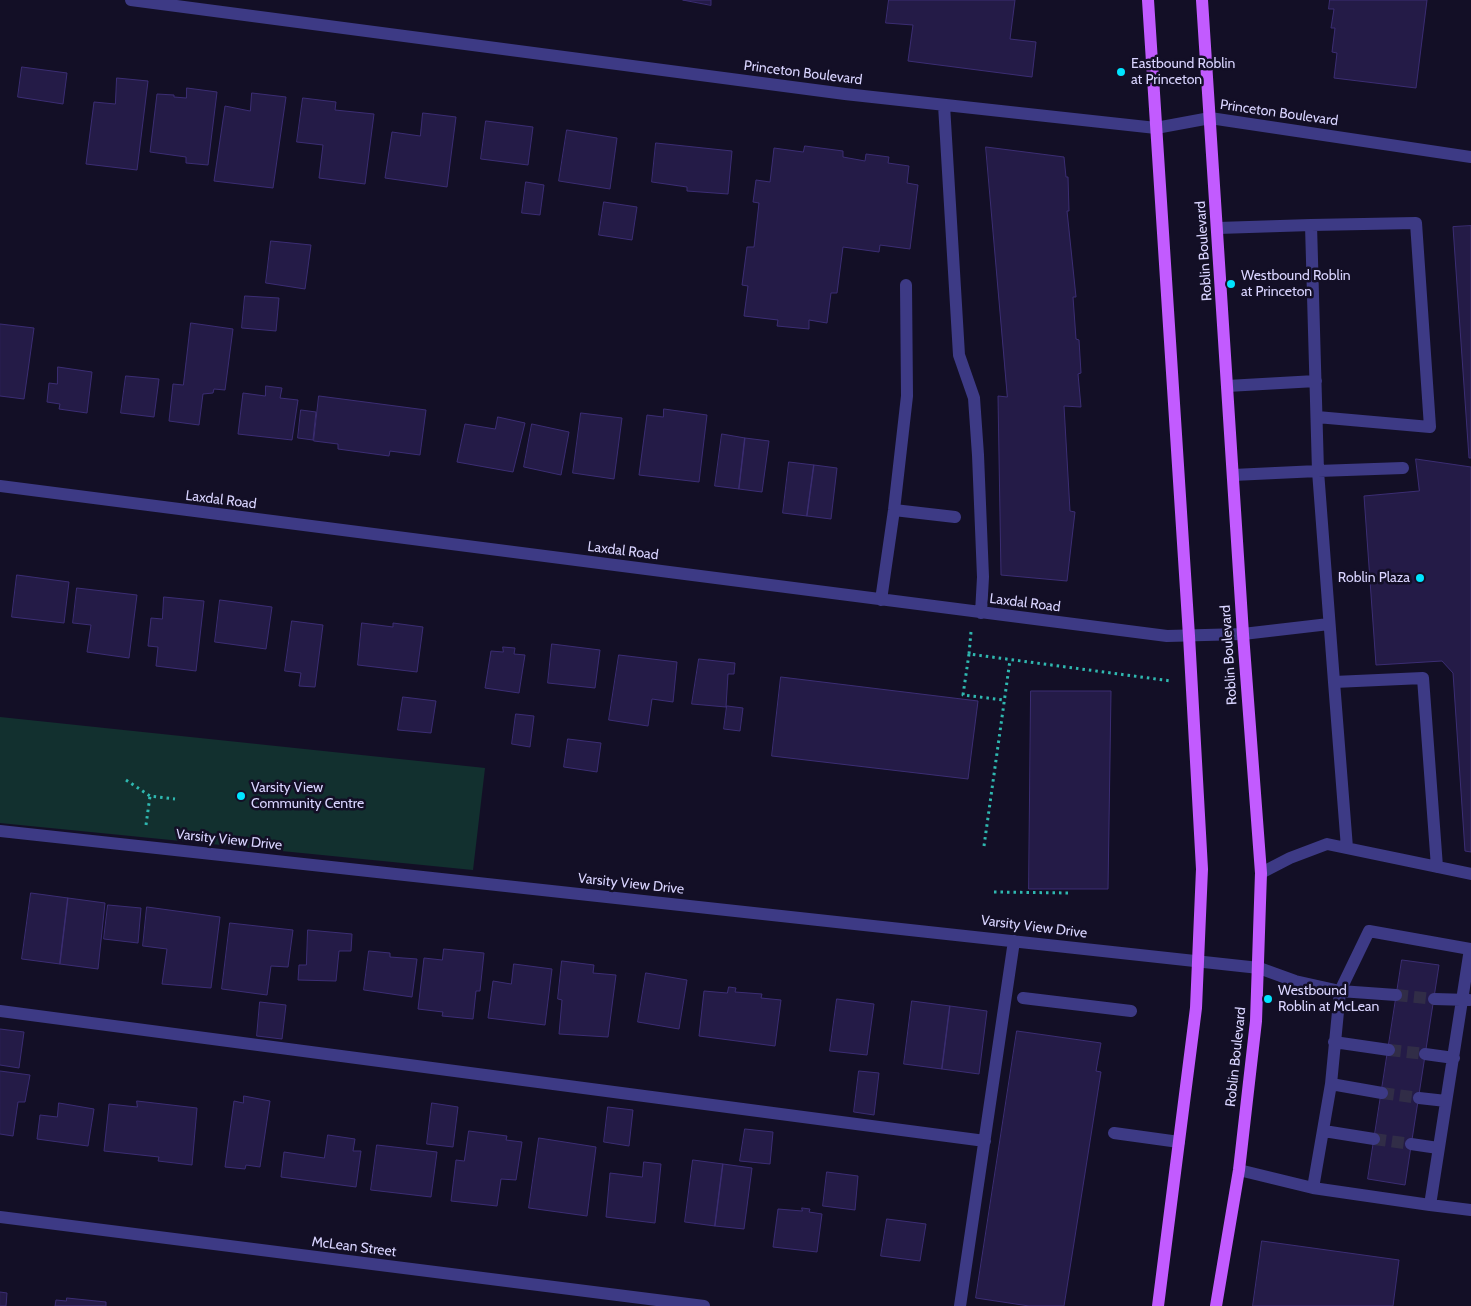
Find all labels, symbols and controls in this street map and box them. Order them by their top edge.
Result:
place label: Eastbound Roblin at Princeton [1131,56,1235,88]
street label: Princeton Boulevard [743,57,863,89]
marker: Eastbound Roblin at Princeton [1115,66,1127,78]
street label: Princeton Boulevard [1219,96,1339,130]
street label: Roblin Boulevard [1192,200,1216,302]
place label: Westbound Roblin at Princeton [1241,268,1351,300]
marker: Westbound Roblin at Princeton [1225,278,1237,290]
street label: Laxdal Road [185,487,257,513]
street label: Laxdal Road [587,538,659,564]
place label: Roblin Plaza [1338,570,1410,586]
marker: Roblin Plaza [1414,572,1426,584]
street label: Laxdal Road [989,590,1061,616]
street label: Roblin Boulevard [1217,604,1241,706]
place label: Varsity View Community Centre [251,780,364,812]
marker: Varsity View Community Centre [235,790,247,802]
street label: Varsity View Drive [175,826,283,854]
street label: Varsity View Drive [577,870,685,898]
street label: Varsity View Drive [980,912,1088,942]
place label: Westbound Roblin at McLean [1278,983,1379,1016]
marker: Westbound Roblin at McLean [1262,993,1274,1005]
street label: Roblin Boulevard [1222,1006,1250,1108]
street label: McLean Street [311,1233,397,1261]

